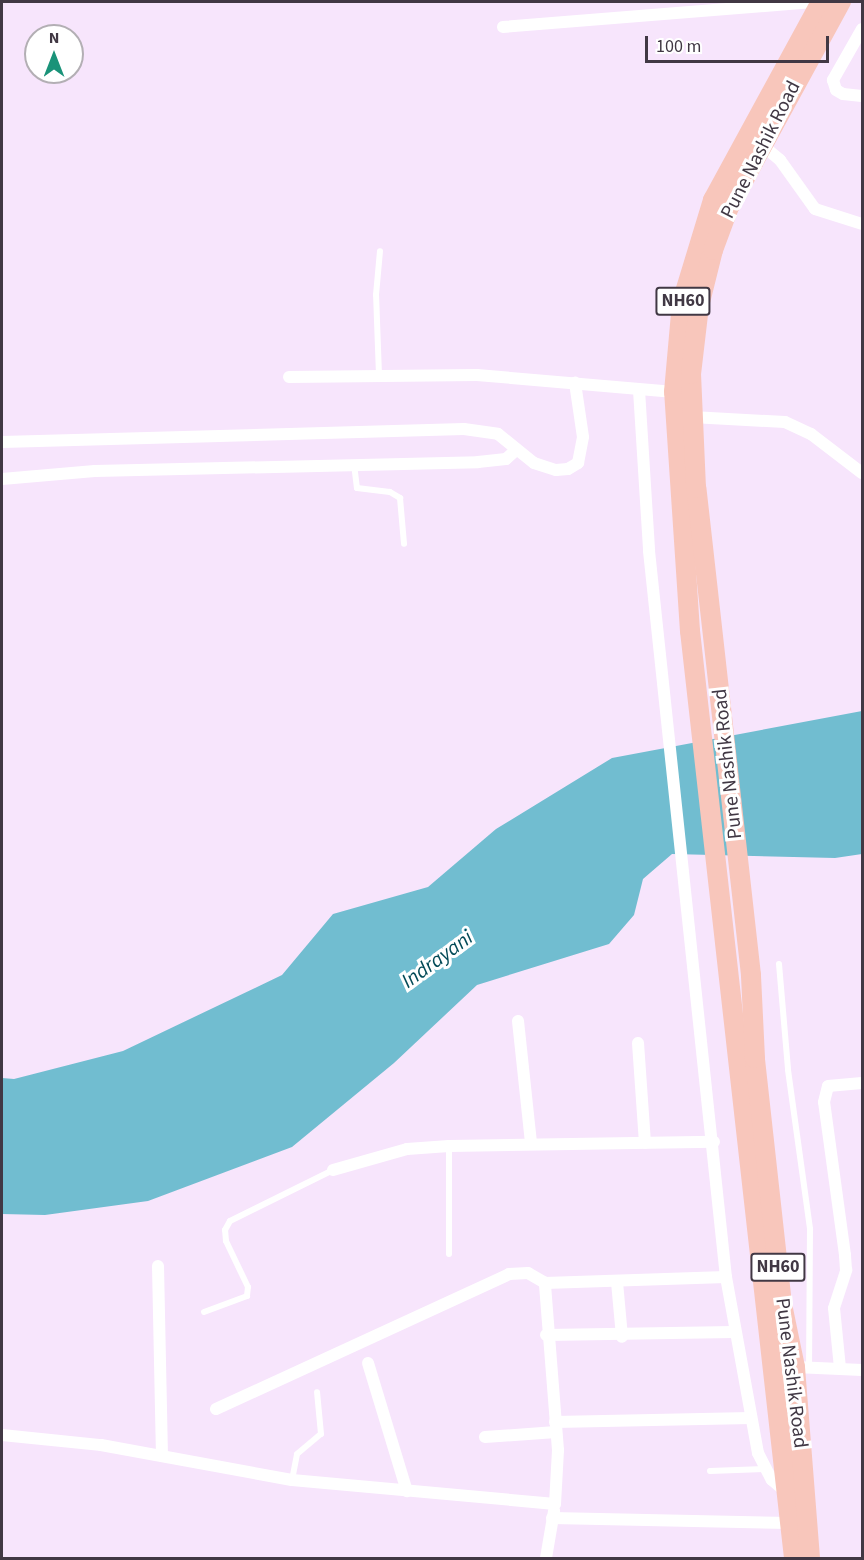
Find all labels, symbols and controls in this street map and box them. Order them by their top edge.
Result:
north arrow [24,24,84,84]
scale bar [648,24,832,62]
text: N [49,27,59,49]
text: 100 m [656,34,701,59]
street label: Pune Nashik Road [716,77,806,223]
road number: NH60 [654,286,712,316]
street label: Pune Nashik Road [708,688,748,840]
water label: Indrayani [396,925,478,993]
road number: NH60 [750,1252,806,1282]
street label: Pune Nashik Road [770,1297,812,1449]

